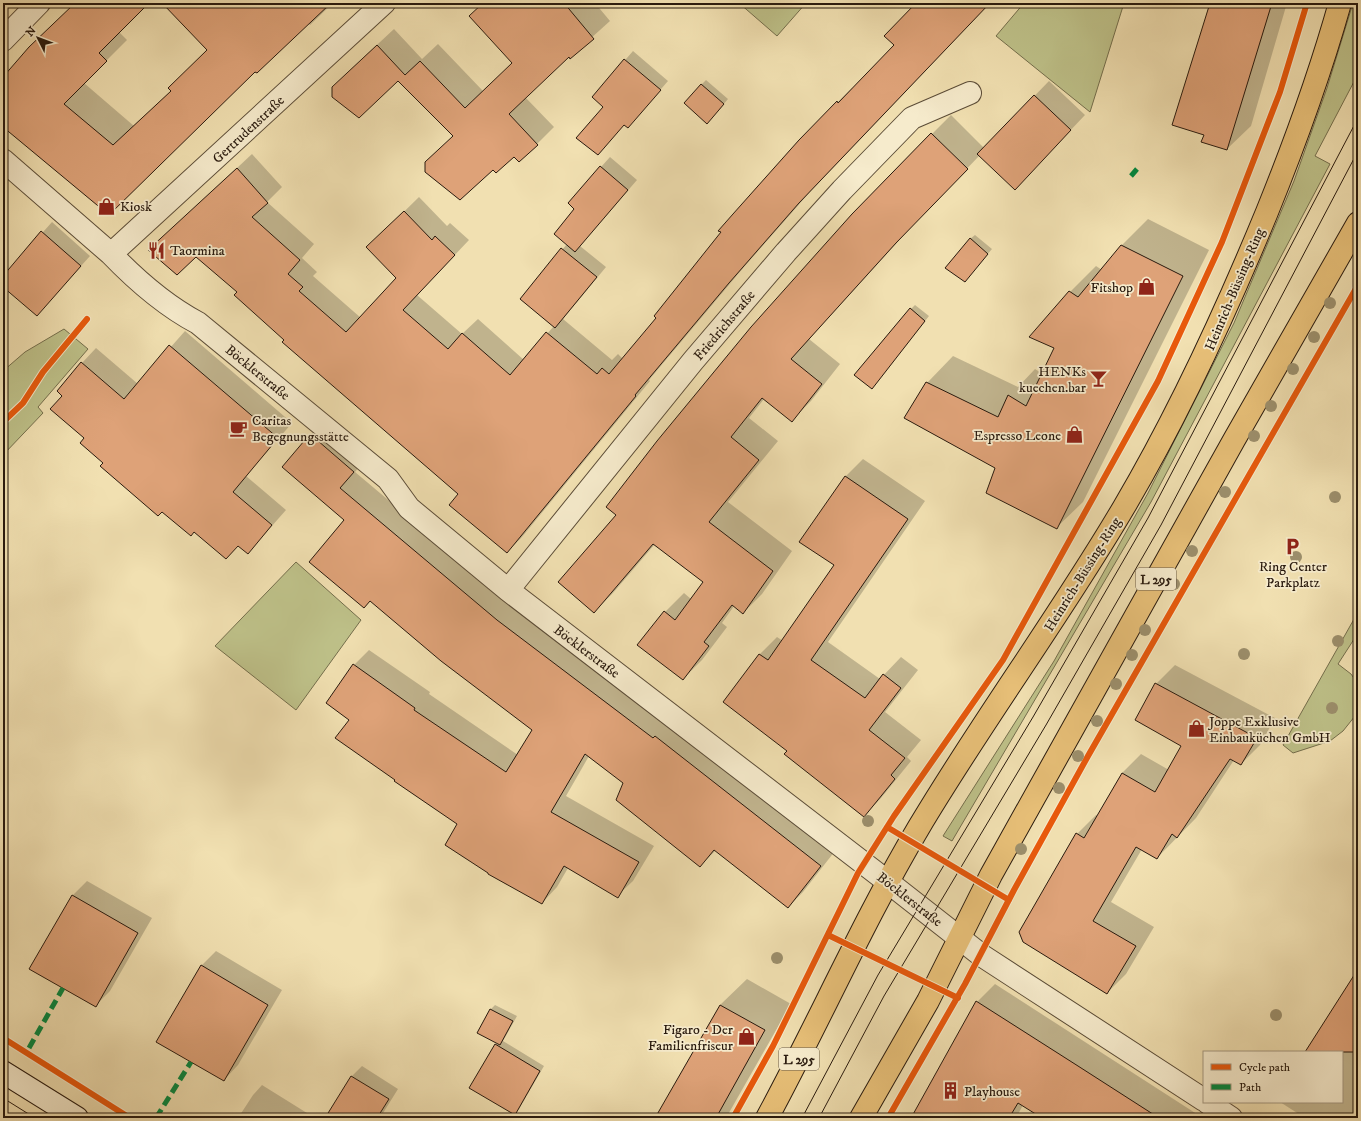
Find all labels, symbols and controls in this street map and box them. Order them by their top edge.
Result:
north arrow [18,18,58,58]
text: N [23,24,40,40]
street label: Gertrudenstraße [209,92,289,168]
shop icon: Kiosk [97,196,117,216]
place label: Kiosk [120,198,152,216]
street label: Heinrich-Büssing-Ring [1201,225,1269,353]
restaurant icon: Taormina [147,240,167,260]
place label: Taormina [170,242,225,260]
shop icon: Fitshop [1136,277,1156,297]
place label: Fitshop [1091,279,1133,297]
street label: Friedrichstraße [690,287,760,364]
street label: Böcklerstraße [221,341,294,405]
place label: HENKs kuechen.bar [1019,363,1087,397]
bar icon: HENKs kuechen.bar [1089,369,1109,389]
place label: Caritas Begegnungsstätte [252,412,349,446]
cafe icon: Caritas Begegnungsstätte [229,418,249,438]
shop icon: Espresso Leone [1064,425,1084,445]
place label: Espresso Leone [974,427,1061,445]
street label: Heinrich-Büssing-Ring [1040,514,1125,635]
parking icon: Ring Center Parkplatz [1283,536,1303,556]
place label: Ring Center Parkplatz [1259,558,1328,592]
road number: L 295 [1136,568,1176,590]
street label: Böcklerstraße [550,621,623,683]
place label: Joppe Exklusive Einbauküchen GmbH [1207,713,1331,747]
shop icon: Joppe Exklusive Einbauküchen GmbH [1186,719,1206,739]
street label: Böcklerstraße [873,869,946,931]
place label: Figaro - Der Familienfriseur [648,1021,734,1055]
shop icon: Figaro - Der Familienfriseur [736,1027,756,1047]
road number: L 295 [779,1048,819,1070]
legend [1203,1051,1343,1103]
text: Cycle path [1239,1060,1291,1075]
text: Path [1239,1080,1262,1095]
building icon: Playhouse [941,1081,961,1101]
place label: Playhouse [964,1083,1020,1101]

